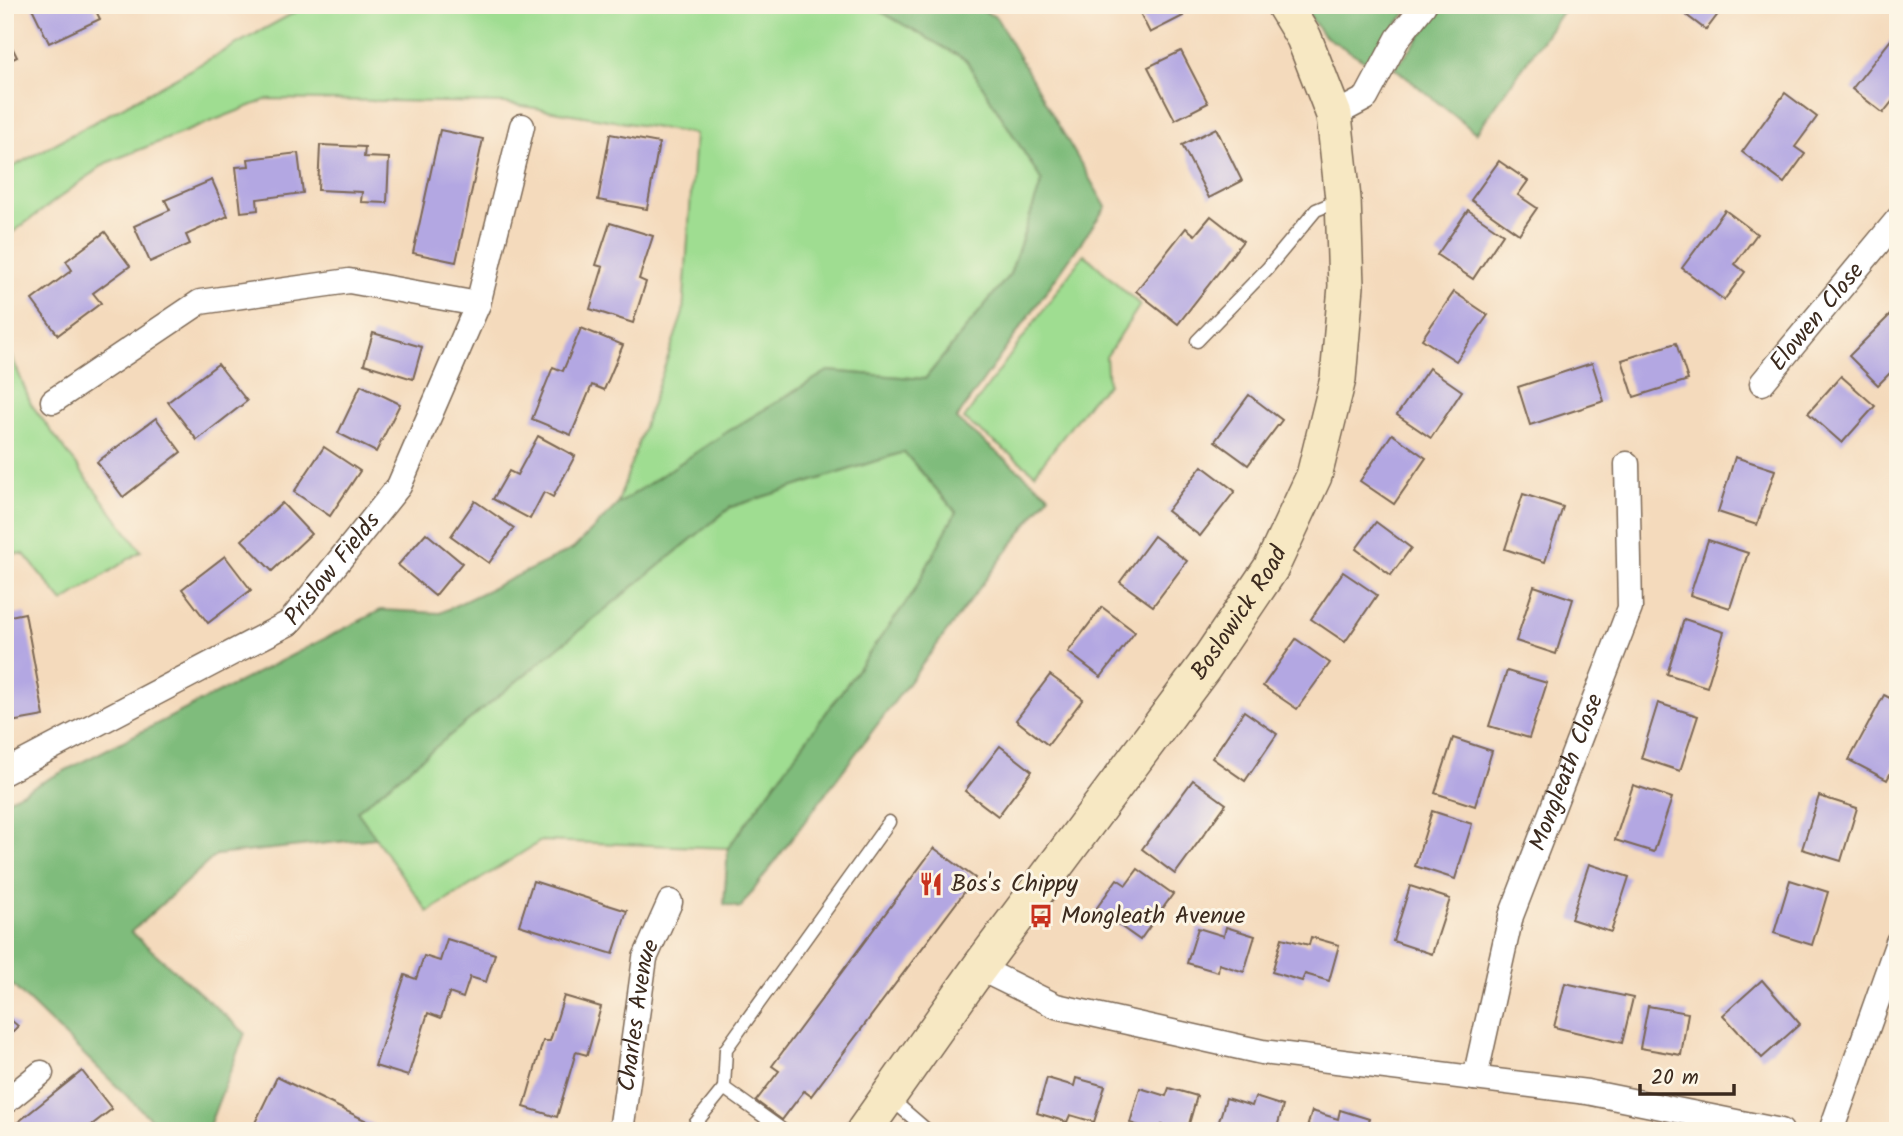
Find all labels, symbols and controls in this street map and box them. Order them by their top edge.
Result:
street label: Elowen Close [1760,253,1874,380]
street label: Prislow Fields [274,503,390,634]
street label: Boslowick Road [1181,538,1299,689]
street label: Mongleath Close [1518,688,1615,857]
place label: Bos's Chippy [951,865,1079,904]
restaurant icon: Bos's Chippy [917,870,945,898]
place label: Mongleath Avenue [1061,897,1246,936]
bus stop icon: Mongleath Avenue [1027,902,1055,930]
street label: Charles Avenue [607,932,671,1094]
scale bar [1640,1052,1735,1096]
text: 20 m [1651,1062,1699,1095]

